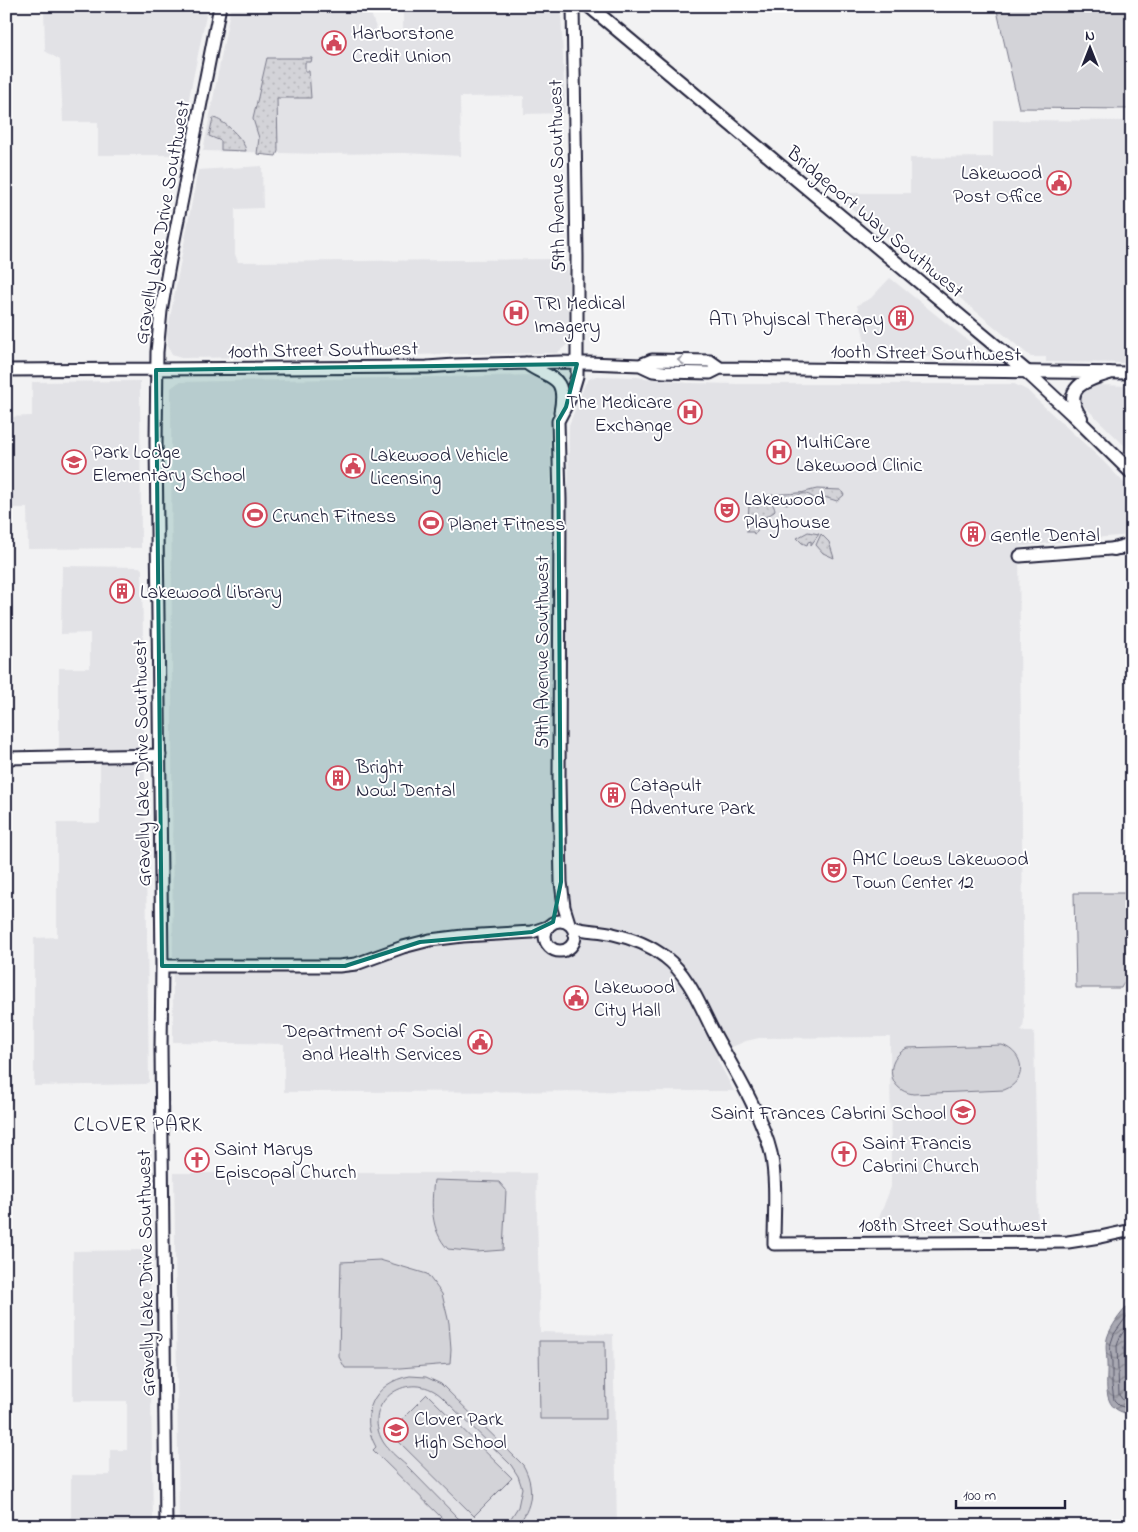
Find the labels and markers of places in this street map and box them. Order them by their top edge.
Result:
place label: Harborstone Credit Union [352,20,454,72]
public building icon: Harborstone Credit Union [321,30,347,56]
place label: Lakewood Post Office [953,160,1042,212]
public building icon: Lakewood Post Office [1046,170,1072,196]
place label: TRI Medical Imagery [534,290,625,343]
hospital icon: TRI Medical Imagery [503,300,529,326]
building icon: ATI Phyiscal Therapy [888,305,914,331]
place label: ATI Phyiscal Therapy [709,306,884,335]
place label: The Medicare Exchange [566,389,672,442]
hospital icon: The Medicare Exchange [677,399,703,425]
place label: MultiCare Lakewood Clinic [796,429,922,481]
place label: Park Lodge Elementary School [92,439,245,491]
hospital icon: MultiCare Lakewood Clinic [766,439,792,465]
place label: Lakewood Vehicle Licensing [370,442,509,495]
school or university icon: Park Lodge Elementary School [61,449,87,475]
public building icon: Lakewood Vehicle Licensing [340,453,366,479]
place label: Lakewood Playhouse [744,486,830,538]
theatre icon: Lakewood Playhouse [714,497,740,523]
sports icon: Crunch Fitness [242,502,268,528]
place label: Crunch Fitness [272,503,396,532]
sports icon: Planet Fitness [418,510,444,536]
place label: Planet Fitness [448,511,566,540]
building icon: Gentle Dental [960,521,986,547]
place label: Gentle Dental [990,522,1100,551]
building icon: Lakewood Library [109,578,135,604]
place label: Lakewood Library [140,579,282,608]
place label: Bright Now! Dental [355,754,455,806]
building icon: Bright Now! Dental [325,765,351,791]
place label: Catapult Adventure Park [630,772,755,824]
building icon: Catapult Adventure Park [600,782,626,808]
place label: AMC Loews Lakewood Town Center 12 [852,846,1028,898]
theatre icon: AMC Loews Lakewood Town Center 12 [821,857,847,883]
place label: Lakewood City Hall [594,974,675,1026]
public building icon: Lakewood City Hall [563,985,589,1011]
place label: Department of Social and Health Services [282,1018,462,1070]
public building icon: Department of Social and Health Services [467,1029,493,1055]
school or university icon: Saint Frances Cabrini School [950,1099,976,1125]
place label: Saint Frances Cabrini School [711,1100,946,1129]
place label: Saint Francis Cabrini Church [862,1130,979,1182]
place label: Saint Marys Episcopal Church [214,1136,357,1188]
church icon: Saint Francis Cabrini Church [831,1141,857,1167]
church icon: Saint Marys Episcopal Church [184,1147,210,1173]
place label: Clover Park High School [414,1406,507,1459]
school or university icon: Clover Park High School [383,1417,409,1443]

